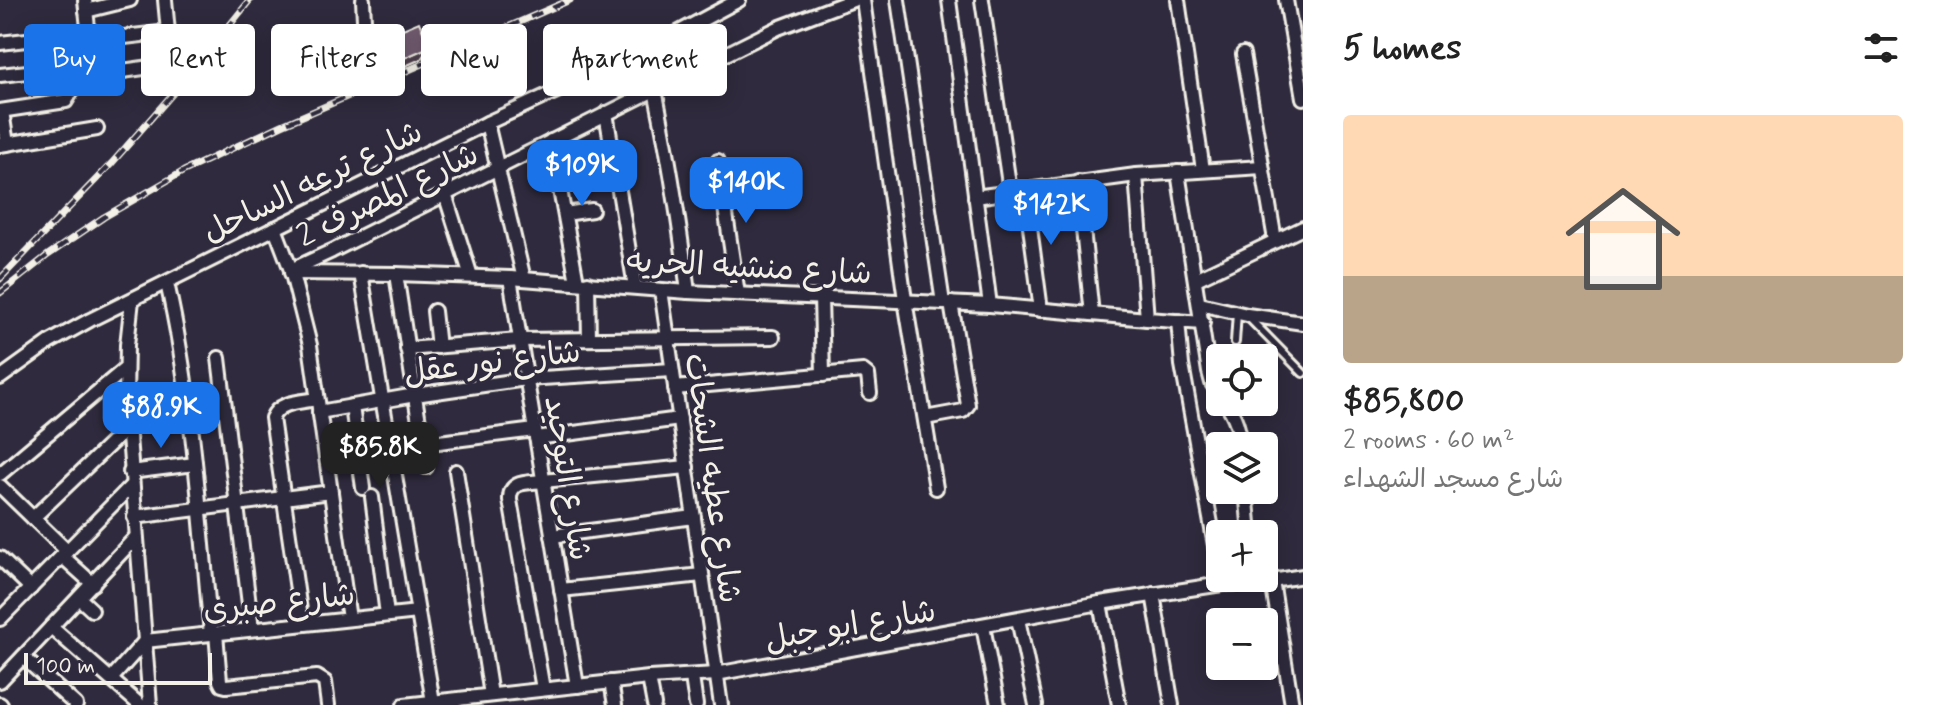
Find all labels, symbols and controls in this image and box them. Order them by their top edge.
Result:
chip: Buy [24,24,125,96]
chip: Rent [141,24,255,96]
chip: Filters [271,24,405,96]
chip: New [421,24,527,96]
chip: Apartment [543,24,727,96]
text: 5 homes [1343,26,1461,71]
icon: filters [1859,26,1903,70]
street label: شارع ترعه الساحل [196,111,430,254]
street label: شارع المصرف 2 [290,134,486,258]
pin: $109K [526,140,638,208]
text: $109K [545,149,619,183]
pin: $140K [690,157,802,225]
text: $140K [708,166,784,200]
icon: home [1551,167,1695,311]
pin: $142K [995,179,1107,247]
text: $142K [1013,188,1089,222]
street label: شارع منشيه الحريه [625,241,873,295]
street label: شارع نور عقل [401,331,583,395]
map controls [1206,344,1278,680]
button: locate [1206,344,1278,416]
street label: شارع عطيه الشحات [674,351,750,606]
text: $85,800 [1343,379,1464,424]
pin: $88.9K [96,382,226,450]
text: $88.9K [121,391,201,425]
street label: شارع التوحيد [533,393,601,564]
pin: $85.8K [315,422,445,490]
text: 2 rooms · 60 m² [1343,424,1514,458]
text: $85.8K [339,431,421,465]
button: layers [1206,432,1278,504]
text: شارع مسجد الشهداء [1343,463,1563,497]
button: + [1206,520,1278,592]
street label: شارع صبرى [201,574,357,632]
street label: شارع ابو جبل [762,590,939,662]
button: − [1206,608,1278,680]
scale bar [24,649,212,685]
text: 100 m [36,653,95,681]

